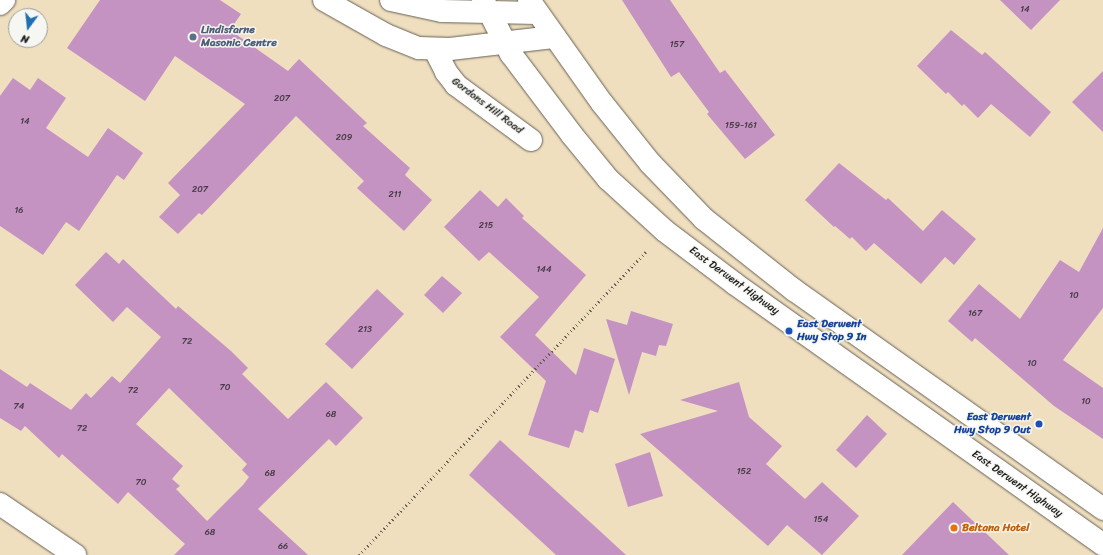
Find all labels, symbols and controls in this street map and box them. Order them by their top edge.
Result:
house number: 14 [1020,4,1030,14]
north arrow [8,8,48,48]
place label: Lindisfarne Masonic Centre [201,24,277,50]
text: N [19,29,31,49]
marker: Lindisfarne Masonic Centre [188,32,198,42]
house number: 157 [670,39,684,49]
street label: Gordons Hill Road [449,75,525,137]
house number: 207 [274,93,290,103]
house number: 14 [20,116,30,126]
house number: 159-161 [725,120,757,130]
house number: 209 [336,132,352,142]
house number: 207 [192,184,208,194]
house number: 211 [389,189,401,199]
house number: 16 [15,205,23,215]
house number: 215 [479,220,493,230]
street label: East Derwent Highway [686,244,782,318]
house number: 144 [536,264,552,274]
house number: 10 [1069,290,1079,300]
house number: 167 [968,308,982,318]
place label: East Derwent Hwy Stop 9 In [797,318,867,344]
house number: 213 [358,324,372,334]
marker: East Derwent Hwy Stop 9 In [784,326,794,336]
house number: 72 [182,336,192,346]
house number: 10 [1027,358,1037,368]
house number: 70 [220,382,230,392]
house number: 72 [128,385,138,395]
house number: 10 [1081,396,1091,406]
house number: 74 [14,401,24,411]
house number: 68 [326,409,336,419]
place label: East Derwent Hwy Stop 9 Out [954,411,1031,437]
marker: East Derwent Hwy Stop 9 Out [1034,419,1044,429]
house number: 72 [77,423,87,433]
street label: East Derwent Highway [969,447,1065,521]
house number: 152 [737,466,751,476]
house number: 68 [265,468,275,478]
house number: 70 [136,477,146,487]
house number: 154 [814,514,828,524]
place label: Beltana Hotel [962,521,1029,535]
marker: Beltana Hotel [949,523,959,533]
house number: 68 [205,527,215,537]
house number: 66 [278,541,288,551]

